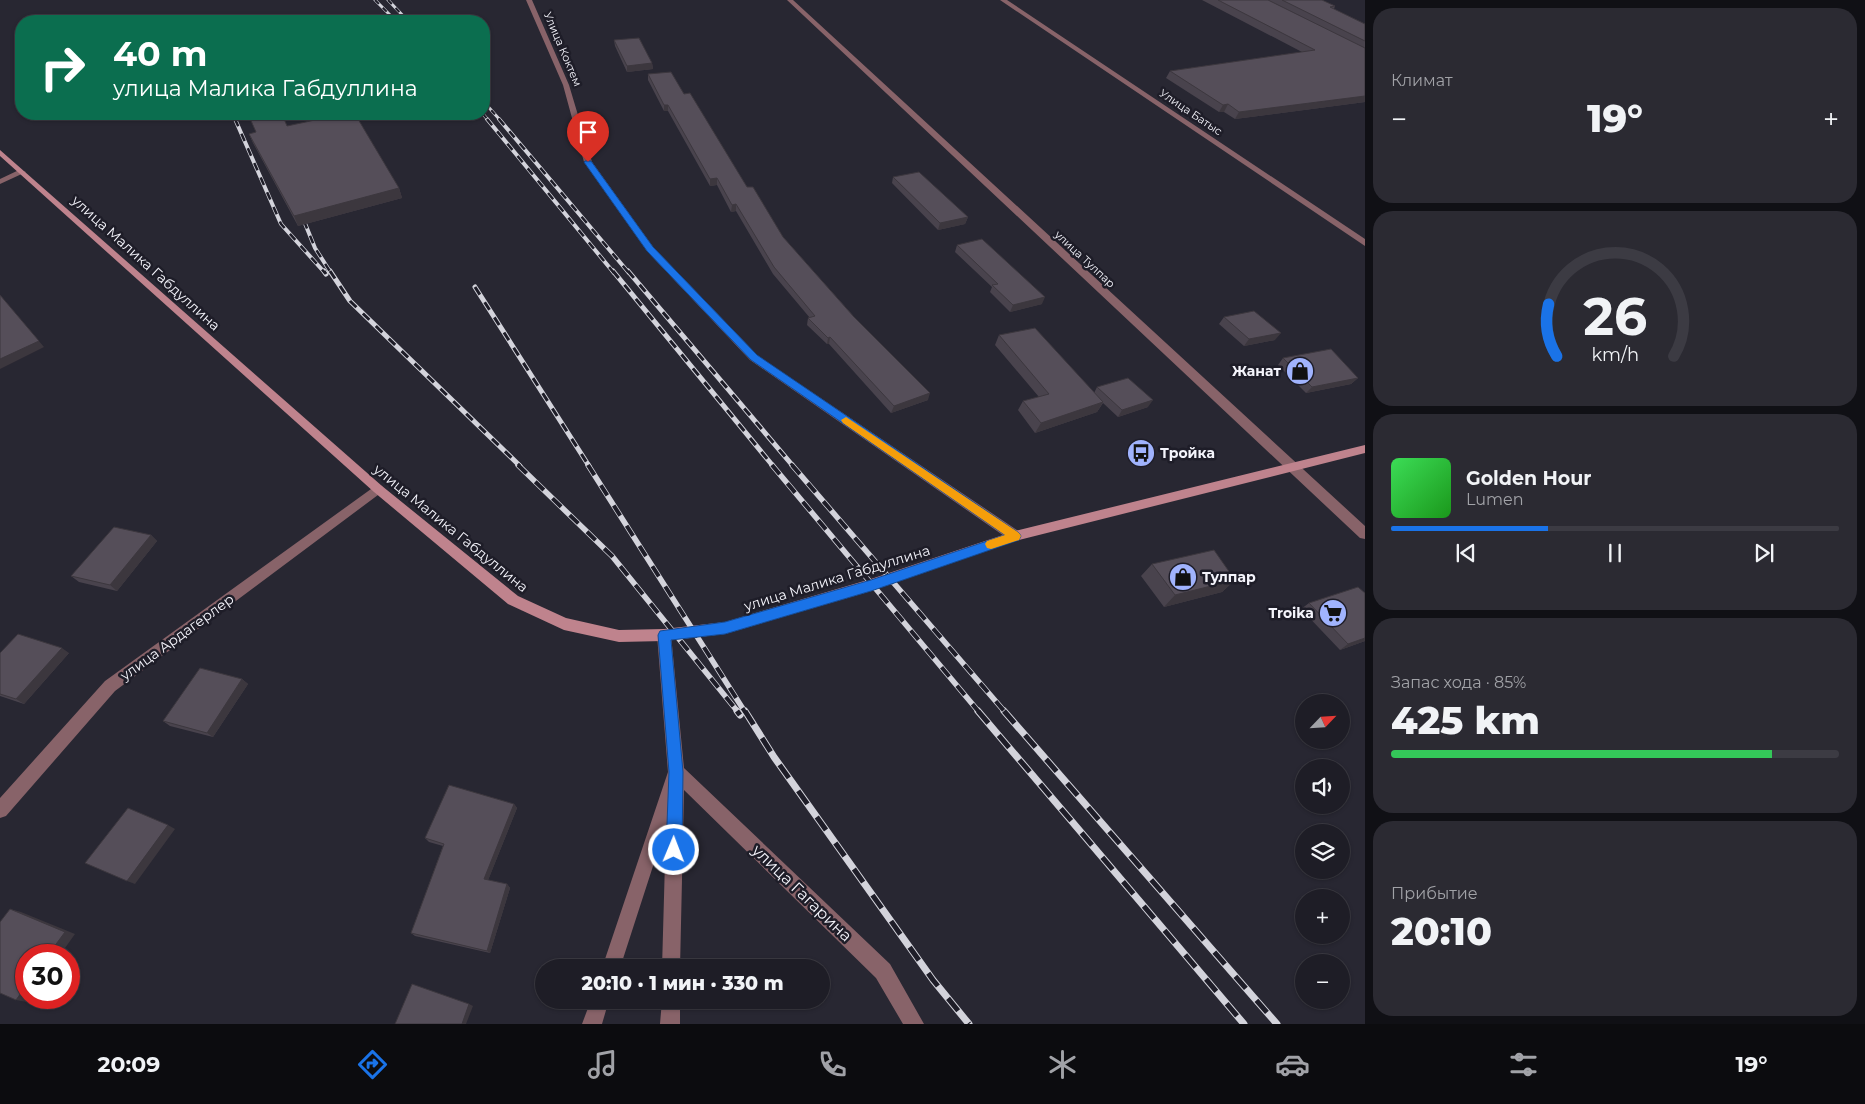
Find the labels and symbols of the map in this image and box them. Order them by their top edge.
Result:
street label: Улица Коктем [541,10,585,88]
street label: Улица Батыс [1157,86,1225,138]
pin [567,111,609,162]
street label: улица Малика Габдуллина [67,191,224,335]
street label: улица Тулпар [1051,227,1118,291]
shop icon: Жанат [1285,356,1315,386]
place label: Жанат [1232,362,1281,380]
bus stop icon: Тройка [1126,438,1156,468]
place label: Тройка [1160,444,1215,462]
street label: улица Малика Габдуллина [369,459,532,596]
street label: улица Малика Габдуллина [741,541,932,615]
shop icon: Тулпар [1168,562,1198,592]
place label: Тулпар [1202,568,1256,586]
street label: улица Ардагерлер [116,590,237,685]
supermarket icon: Troika [1318,598,1348,628]
place label: Troika [1269,604,1314,622]
north arrow [1295,694,1350,749]
position arrow [647,823,699,875]
street label: улица Гагарина [747,840,856,945]
speed limit sign: 30 [15,944,80,1009]

